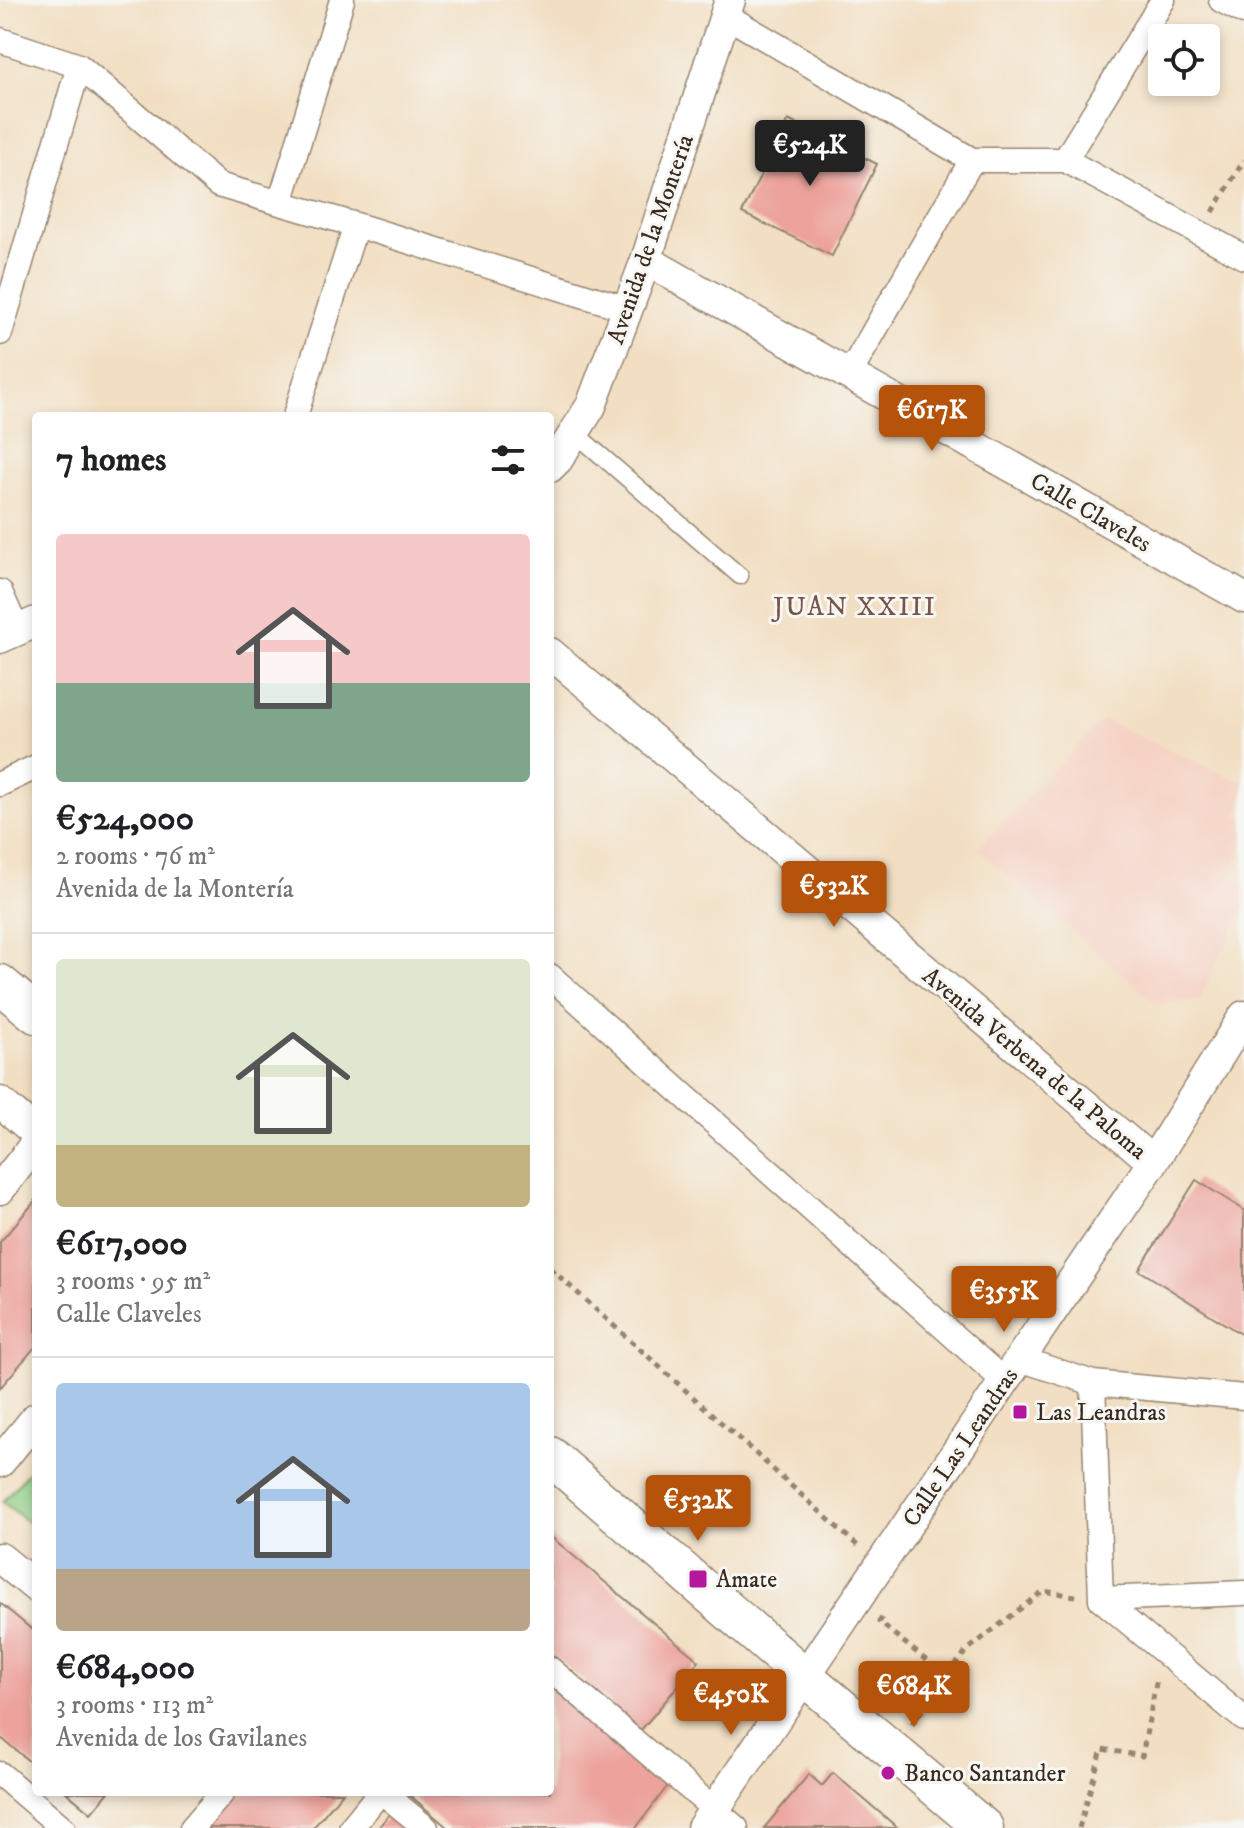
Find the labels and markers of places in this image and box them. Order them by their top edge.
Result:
pin: €524K [754,120,866,188]
pin: €617K [876,385,988,453]
pin: €532K [778,861,890,929]
pin: €355K [948,1266,1060,1334]
place label: Las Leandras [1036,1398,1166,1428]
marker: Las Leandras [1011,1403,1029,1421]
pin: €532K [642,1475,754,1543]
place label: Amate [716,1565,777,1595]
marker: Amate [687,1568,709,1590]
pin: €684K [858,1661,970,1729]
pin: €450K [675,1669,787,1737]
place label: Banco Santander [904,1759,1065,1789]
marker: Banco Santander [879,1764,897,1782]

